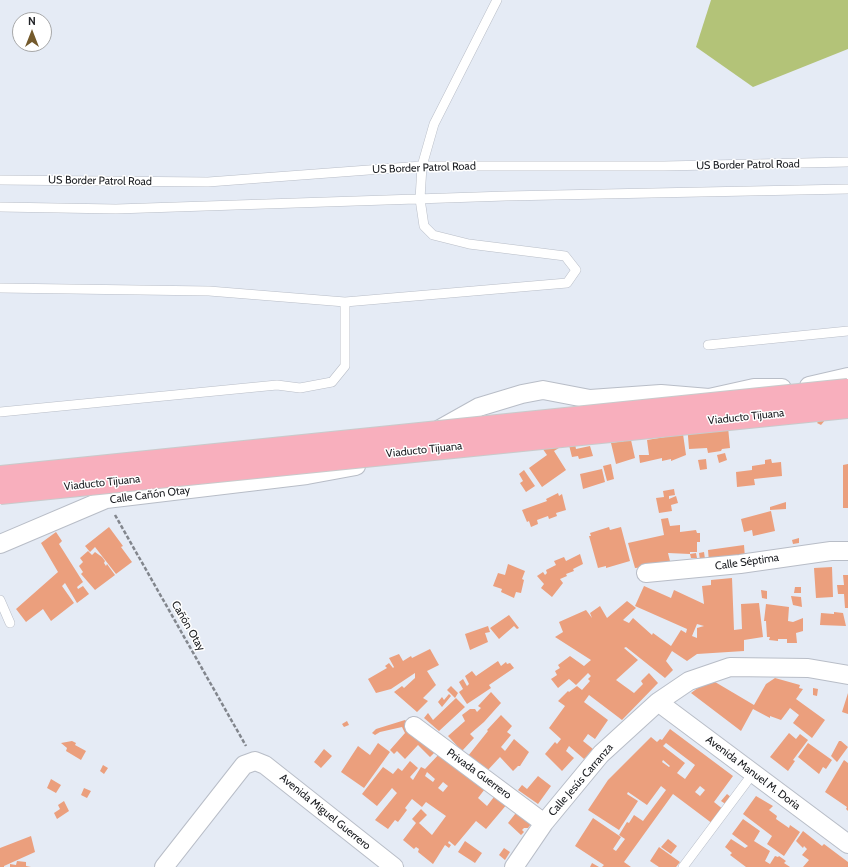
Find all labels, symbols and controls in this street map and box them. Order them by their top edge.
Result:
north arrow [12,12,52,52]
text: N [28,14,36,28]
street label: US Border Patrol Road [696,157,800,173]
street label: US Border Patrol Road [372,160,476,176]
street label: US Border Patrol Road [48,173,152,189]
street label: Viaducto Tijuana [707,406,785,428]
street label: Viaducto Tijuana [385,439,463,461]
street label: Viaducto Tijuana [63,472,141,494]
street label: Calle Cañón Otay [109,484,191,506]
street label: Calle Séptima [714,551,780,573]
street label: Cañón Otay [168,599,208,653]
street label: Avenida Manuel M. Doria [703,733,803,813]
street label: Calle Jesús Carranza [546,741,616,819]
street label: Privada Guerrero [444,746,514,802]
street label: Avenida Miguel Guerrero [277,771,373,853]

